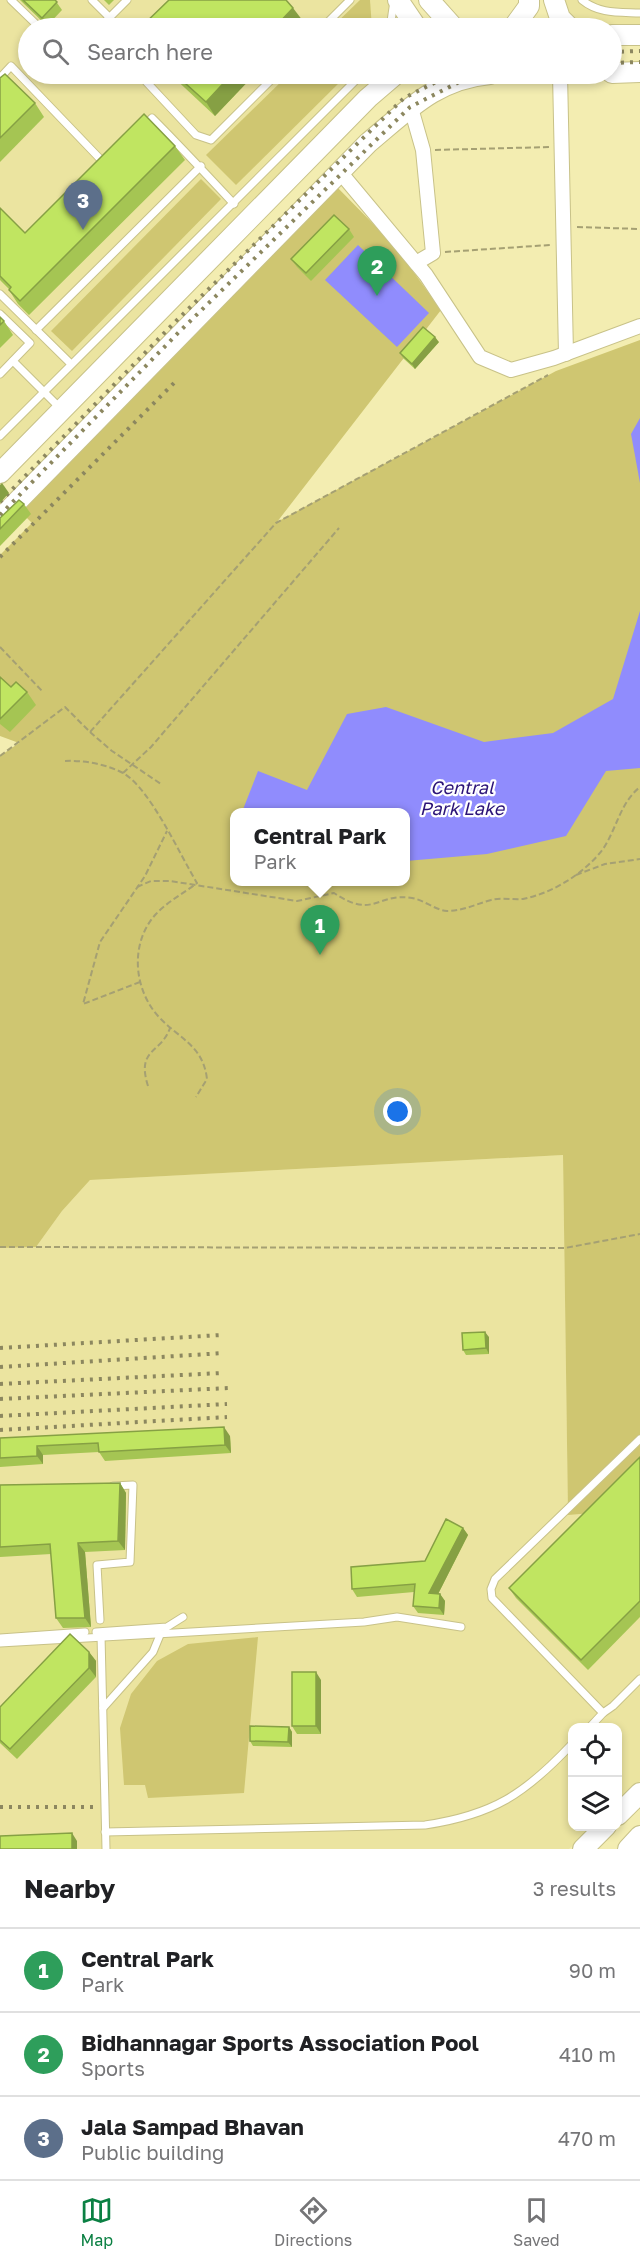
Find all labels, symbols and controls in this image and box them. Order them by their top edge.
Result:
search box [18,18,622,84]
icon: search [39,35,72,68]
text: Search here [87,38,213,65]
pin: 3 [64,180,103,230]
pin: 2 [358,246,397,296]
water label: Central Park Lake [420,776,506,819]
popup [230,808,410,886]
text: Central Park [253,822,387,849]
text: Park [253,849,297,873]
pin: 1 [300,906,340,955]
your location [383,1097,412,1126]
map controls [568,1723,622,1831]
button: locate [568,1723,622,1777]
button: layers [568,1777,622,1831]
text: Nearby [24,1873,115,1904]
text: 3 results [533,1876,616,1900]
text: Central Park [81,1945,214,1972]
text: 1 [38,1958,49,1982]
text: 90 m [569,1958,616,1982]
text: Park [81,1972,124,1996]
text: Bidhannagar Sports Association Pool [81,2029,479,2056]
text: 2 [37,2042,50,2066]
text: 410 m [559,2042,616,2066]
text: Sports [81,2056,145,2080]
text: Jala Sampad Bhavan [81,2113,304,2140]
text: 3 [37,2126,50,2150]
text: 470 m [558,2126,616,2150]
text: Public building [81,2140,224,2164]
tab: Map [80,2194,113,2250]
tab: Directions [274,2194,352,2250]
tab: Saved [513,2194,560,2250]

